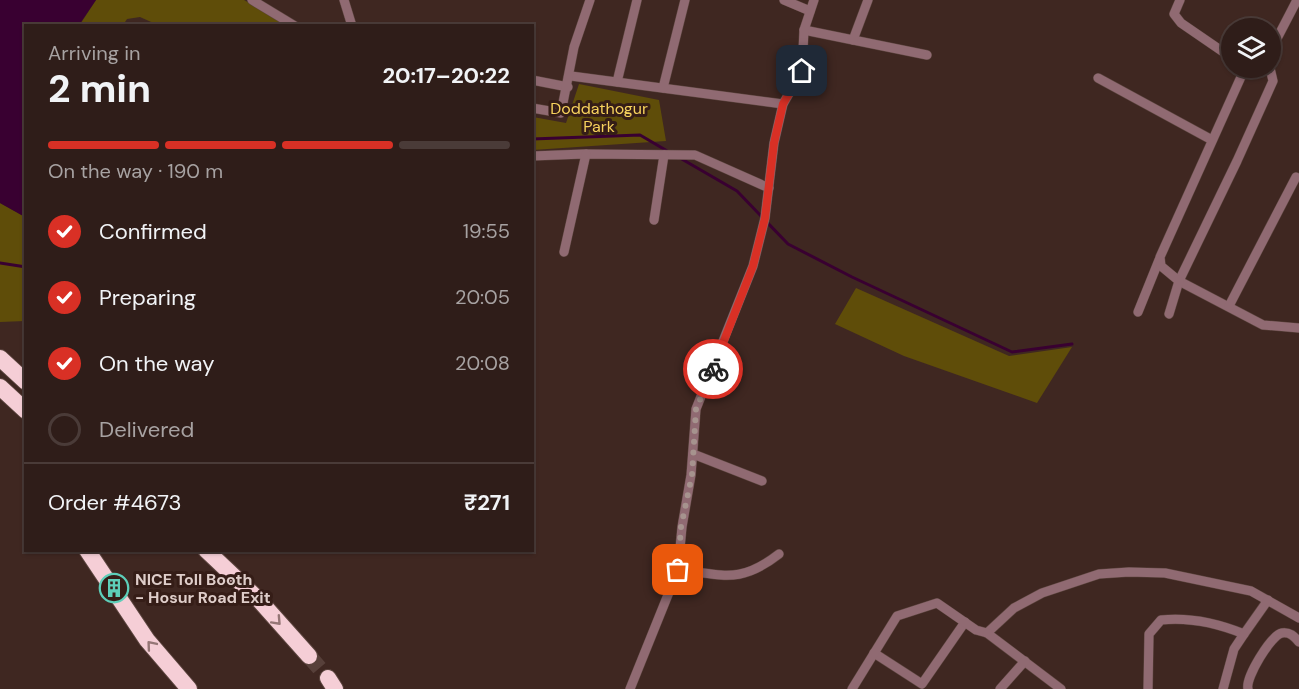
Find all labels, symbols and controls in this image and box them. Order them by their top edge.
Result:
map controls [1221,18,1281,78]
button: layers [1221,18,1281,78]
text: Arriving in [48,40,140,66]
pin [776,45,827,96]
icon: home [785,54,818,87]
text: 20:17–20:22 [382,61,510,90]
text: 2 min [48,63,151,114]
park label: Doddathogur Park [550,98,648,137]
text: On the way · 190 m [48,158,223,184]
icon: check [48,215,81,248]
text: Confirmed [99,217,207,246]
text: 19:55 [463,218,510,244]
icon: check [48,281,81,314]
text: Preparing [99,283,196,312]
text: 20:05 [455,284,510,310]
courier [683,339,743,399]
icon: check [48,347,81,380]
text: On the way [99,349,214,378]
text: 20:08 [455,350,510,376]
icon: bike [697,353,730,386]
text: Delivered [99,415,194,444]
text: Order #4673 [48,488,182,517]
text: ₹271 [464,488,510,517]
pin [652,544,703,595]
icon: bag [661,553,694,586]
place label: NICE Toll Booth - Hosur Road Exit [135,569,271,608]
building icon: NICE Toll Booth - Hosur Road Exit [98,572,130,604]
one-way arrow [270,613,281,624]
one-way arrow [147,641,158,652]

